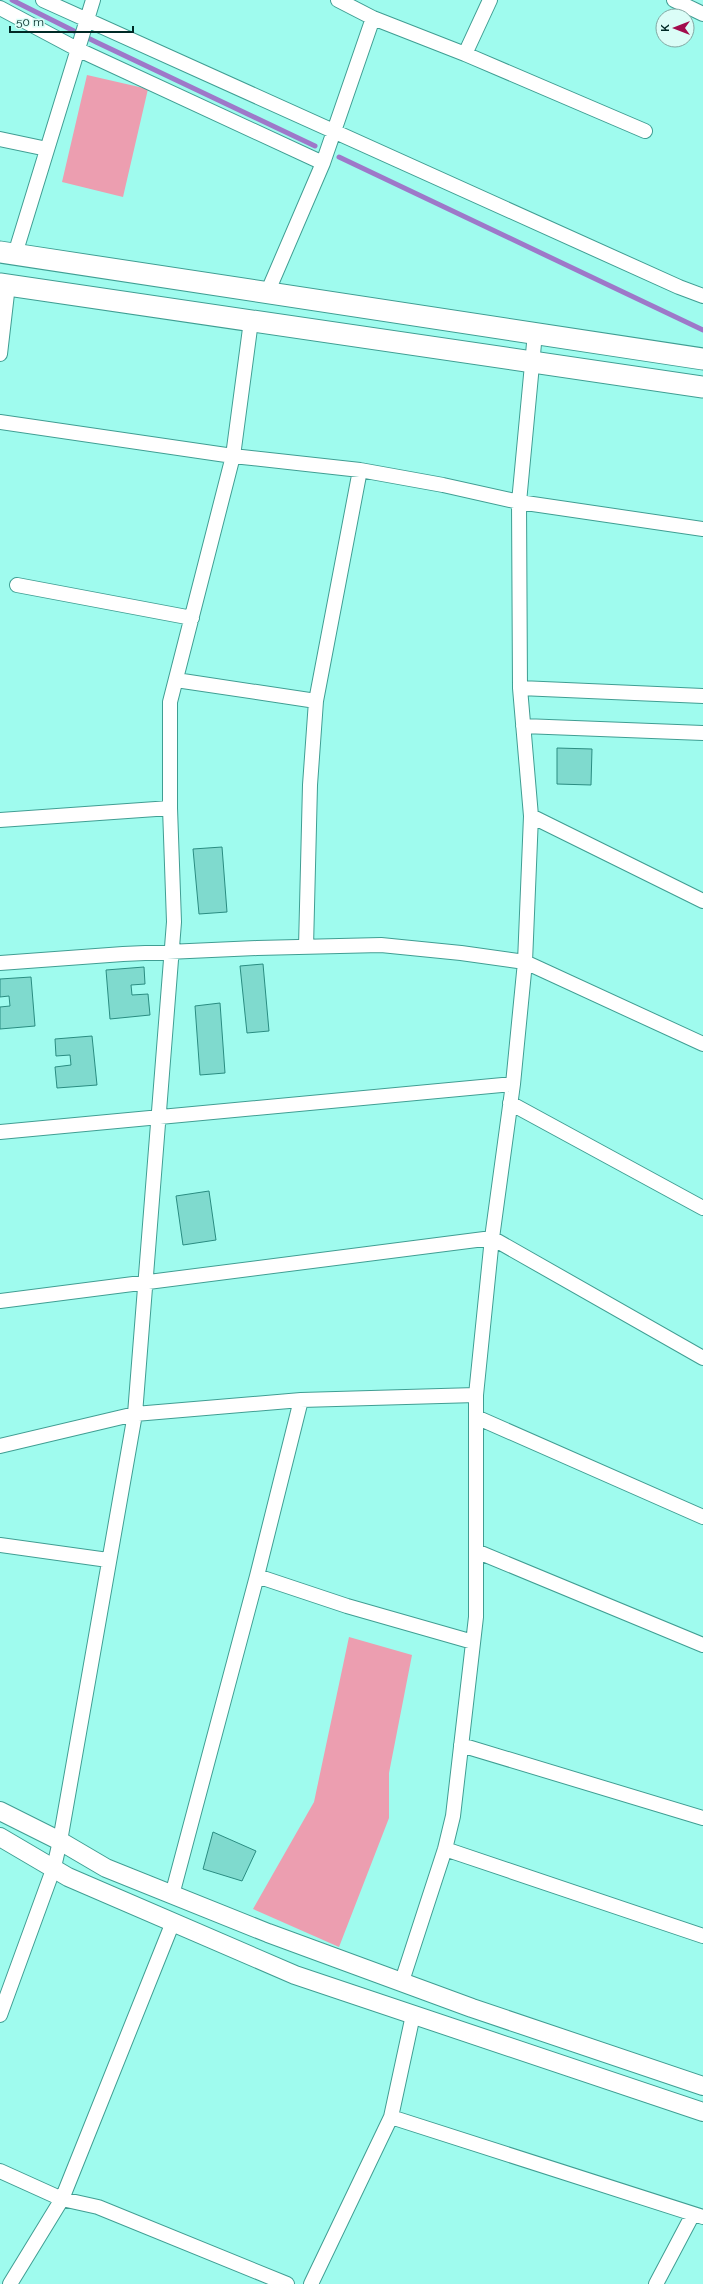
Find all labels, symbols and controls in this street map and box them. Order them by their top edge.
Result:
scale bar [10,8,133,34]
north arrow [655,8,695,48]
text: 50 m [16,15,44,29]
text: K [659,24,672,32]

